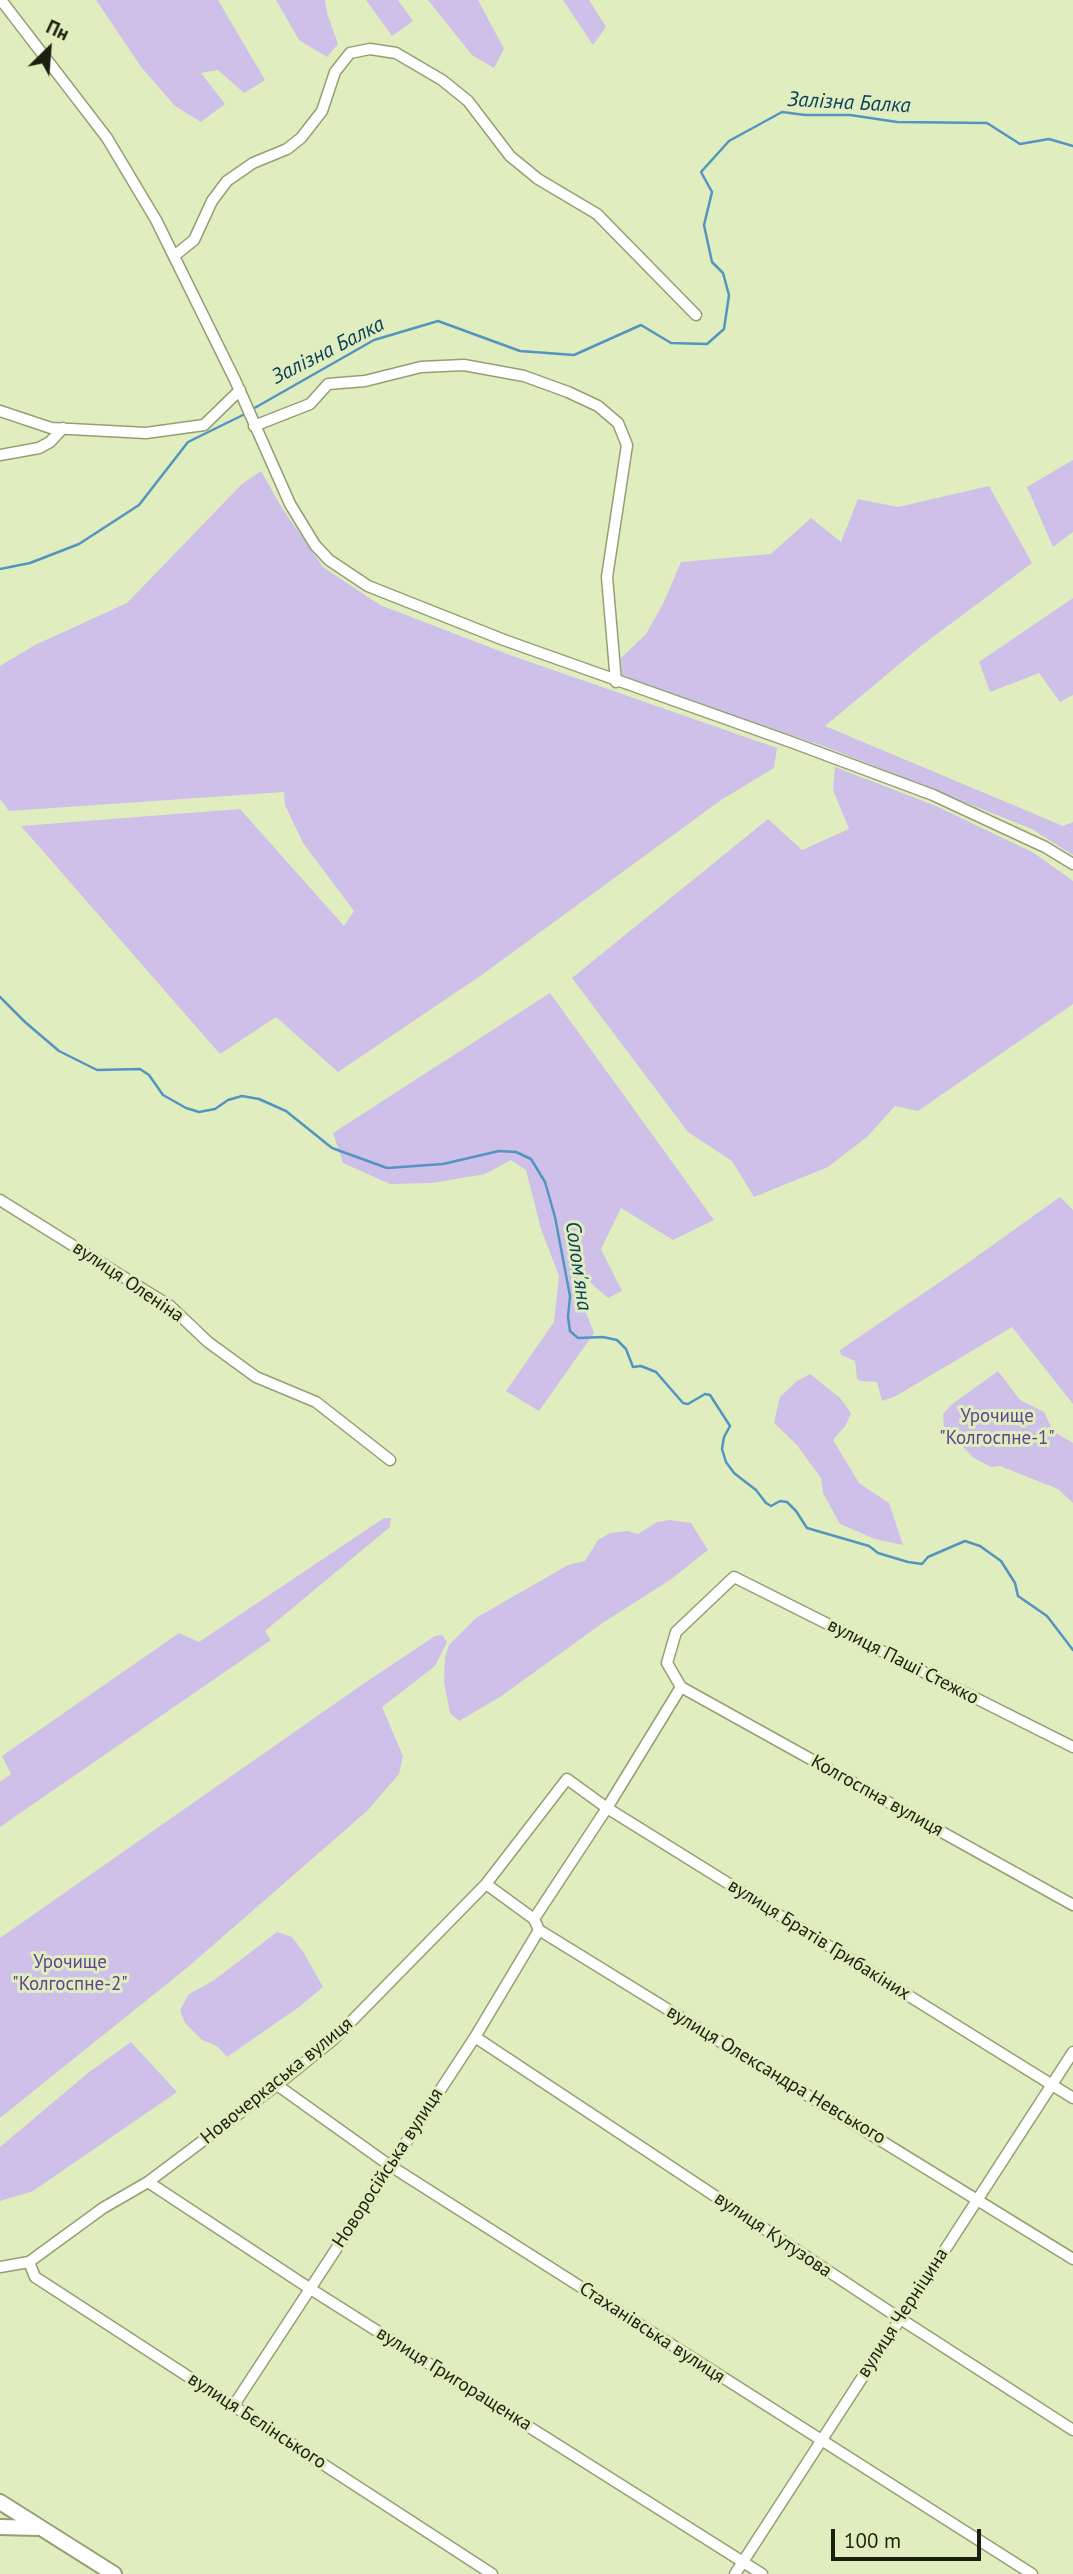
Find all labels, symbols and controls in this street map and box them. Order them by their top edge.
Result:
north arrow [14,14,84,84]
text: Пн [43,14,73,46]
water label: Залізна Балка [787,87,911,119]
water label: Залізна Балка [267,312,389,390]
water label: Солом'яна [559,1220,597,1312]
street label: вулиця Оленіна [68,1236,188,1328]
park label: Урочище "Колгоспне-1" [939,1406,1055,1450]
street label: вулиця Паші Стежко [824,1614,982,1710]
street label: Колгоспна вулиця [807,1750,947,1842]
street label: вулиця Братів Грибакіних [723,1874,915,2006]
park label: Урочище "Колгоспне-2" [12,1952,128,1996]
street label: вулиця Олександра Невського [662,2000,890,2150]
street label: Новочеркаська вулиця [196,2013,358,2149]
street label: Новоросійська вулиця [328,2084,448,2252]
street label: вулиця Кутузова [710,2187,836,2283]
street label: вулиця Черніцина [853,2244,953,2382]
street label: Стаханівська вулиця [575,2277,729,2389]
street label: вулиця Григоращенка [372,2322,536,2436]
street label: вулиця Бєлінського [184,2368,330,2474]
scale bar [835,2514,986,2558]
text: 100 m [844,2527,901,2554]

